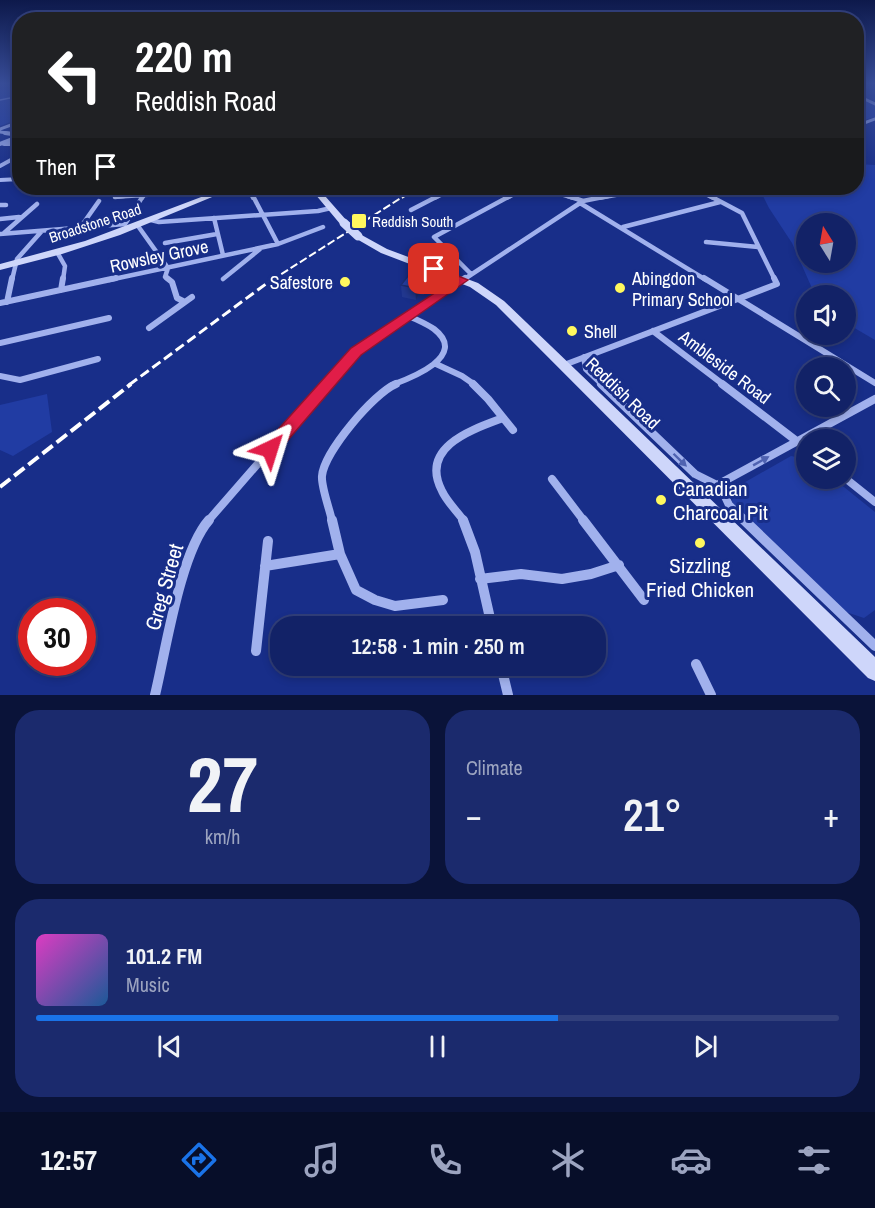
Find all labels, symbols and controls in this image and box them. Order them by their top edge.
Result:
text: 220 m [135,29,233,85]
icon: left [36,36,114,114]
text: Reddish Road [135,83,277,119]
icon: arrive [89,150,122,183]
text: Then [36,152,77,182]
street label: Broadstone Road [46,198,144,248]
place label: Reddish South [372,211,453,232]
marker: Reddish South [350,212,368,230]
north arrow [796,213,856,273]
map controls [796,213,856,489]
street label: Rowsley Grove [107,233,211,279]
pin [408,243,459,294]
icon: arrive [417,252,450,285]
place label: Abingdon Primary School [631,266,733,312]
place label: Safestore [270,270,333,295]
marker: Safestore [338,275,352,289]
marker: Abingdon Primary School [613,281,627,295]
button: sound [796,285,856,345]
place label: Shell [584,319,617,344]
marker: Shell [565,324,579,338]
street label: Ambleside Road [673,324,776,410]
street label: Reddish Road [580,351,666,435]
button: search [796,357,856,417]
position arrow [238,417,302,481]
button: layers [796,429,856,489]
one-way arrow [672,453,687,467]
one-way arrow [753,457,770,467]
place label: Canadian Charcoal Pit [673,474,768,527]
marker: Canadian Charcoal Pit [654,493,668,507]
marker: Sizzling Fried Chicken [693,536,707,550]
street label: Greg Street [138,540,190,634]
place label: Sizzling Fried Chicken [646,551,754,604]
speed limit sign: 30 [18,598,96,676]
text: 12:58 · 1 min · 250 m [351,631,525,661]
text: 27 [187,731,258,836]
text: Climate [466,754,523,781]
text: 21° [623,784,682,845]
text: − [466,793,482,837]
text: + [823,793,839,837]
text: km/h [205,823,240,850]
text: 101.2 FM [126,941,202,971]
text: Music [126,971,170,998]
icon: previous [153,1030,186,1063]
icon: pause [421,1030,454,1063]
icon: next [689,1030,722,1063]
icon: directions [178,1139,220,1181]
icon: music [301,1139,343,1181]
icon: phone [424,1139,466,1181]
icon: climate [547,1139,589,1181]
icon: car [670,1139,712,1181]
icon: filters [793,1139,835,1181]
text: 12:57 [40,1142,97,1178]

